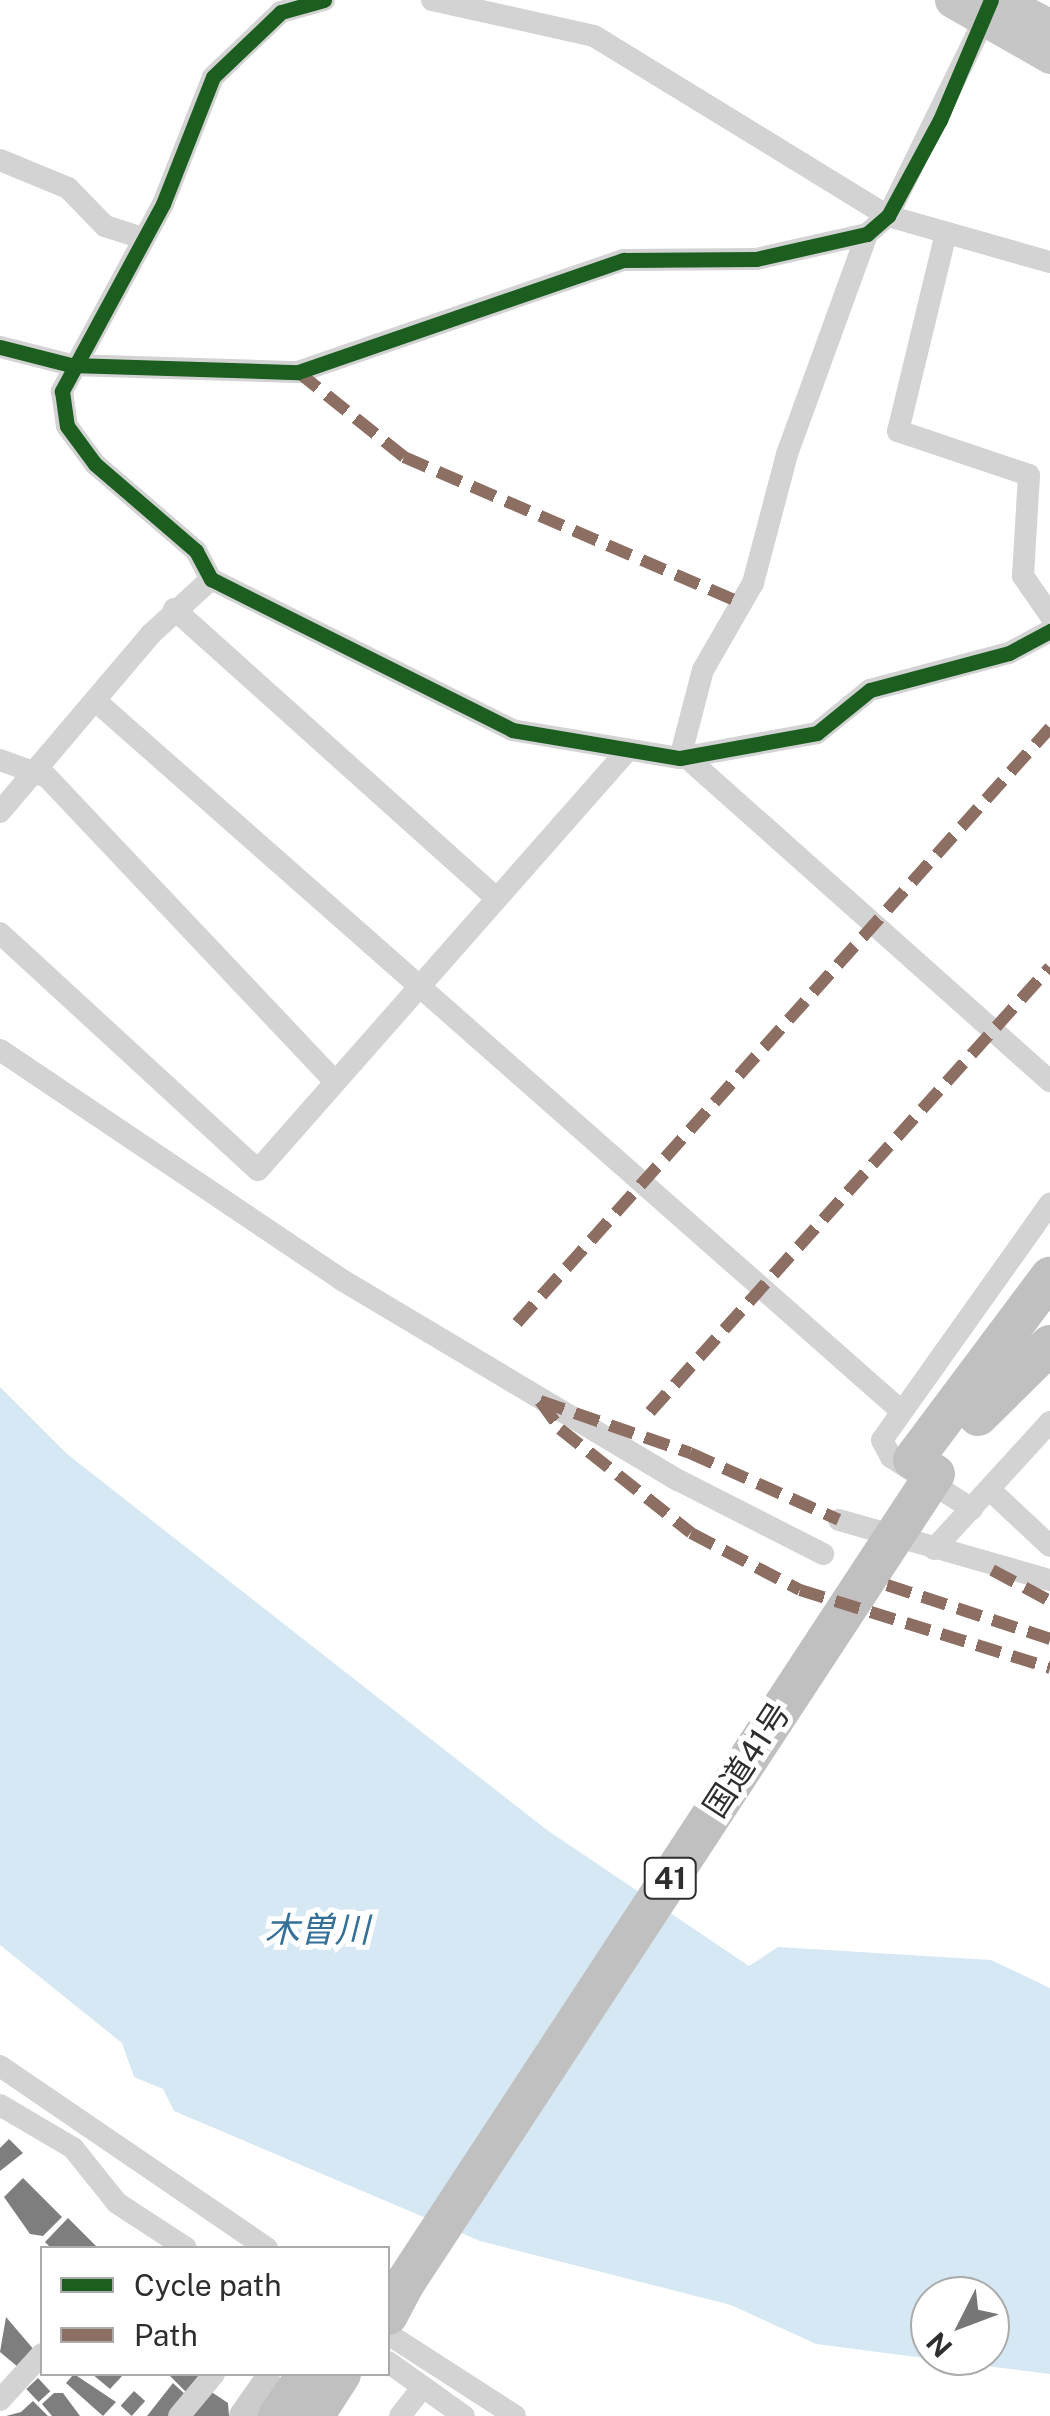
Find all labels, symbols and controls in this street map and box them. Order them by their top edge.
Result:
street label: 国道41号 [696,1695,798,1825]
road number: 41 [642,1853,698,1903]
water label: 木曽川 [265,1909,369,1951]
legend [40,2246,390,2376]
text: Cycle path [134,2267,282,2303]
north arrow [910,2276,1010,2376]
text: Path [134,2317,198,2353]
text: N [919,2326,958,2364]

